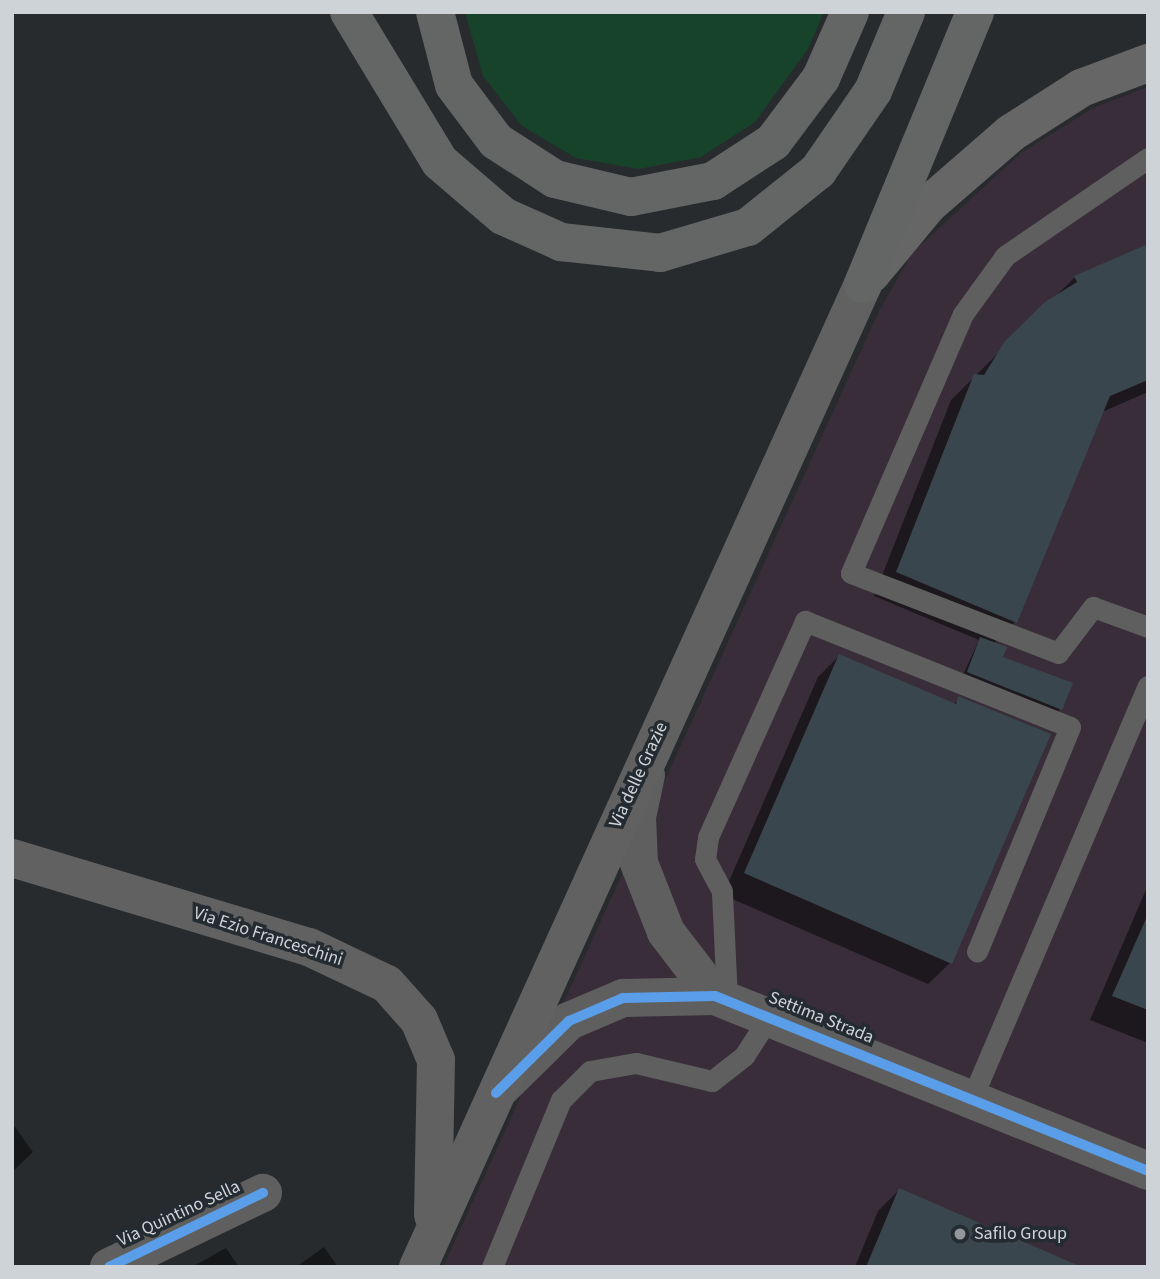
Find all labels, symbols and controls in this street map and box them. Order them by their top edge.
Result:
street label: Via delle Grazie [605,719,673,831]
street label: Via Ezio Franceschini [191,903,345,971]
street label: Settima Strada [765,987,877,1049]
street label: Via Quintino Sella [114,1176,244,1252]
place label: Safilo Group [974,1223,1067,1245]
marker: Safilo Group [952,1226,968,1242]

